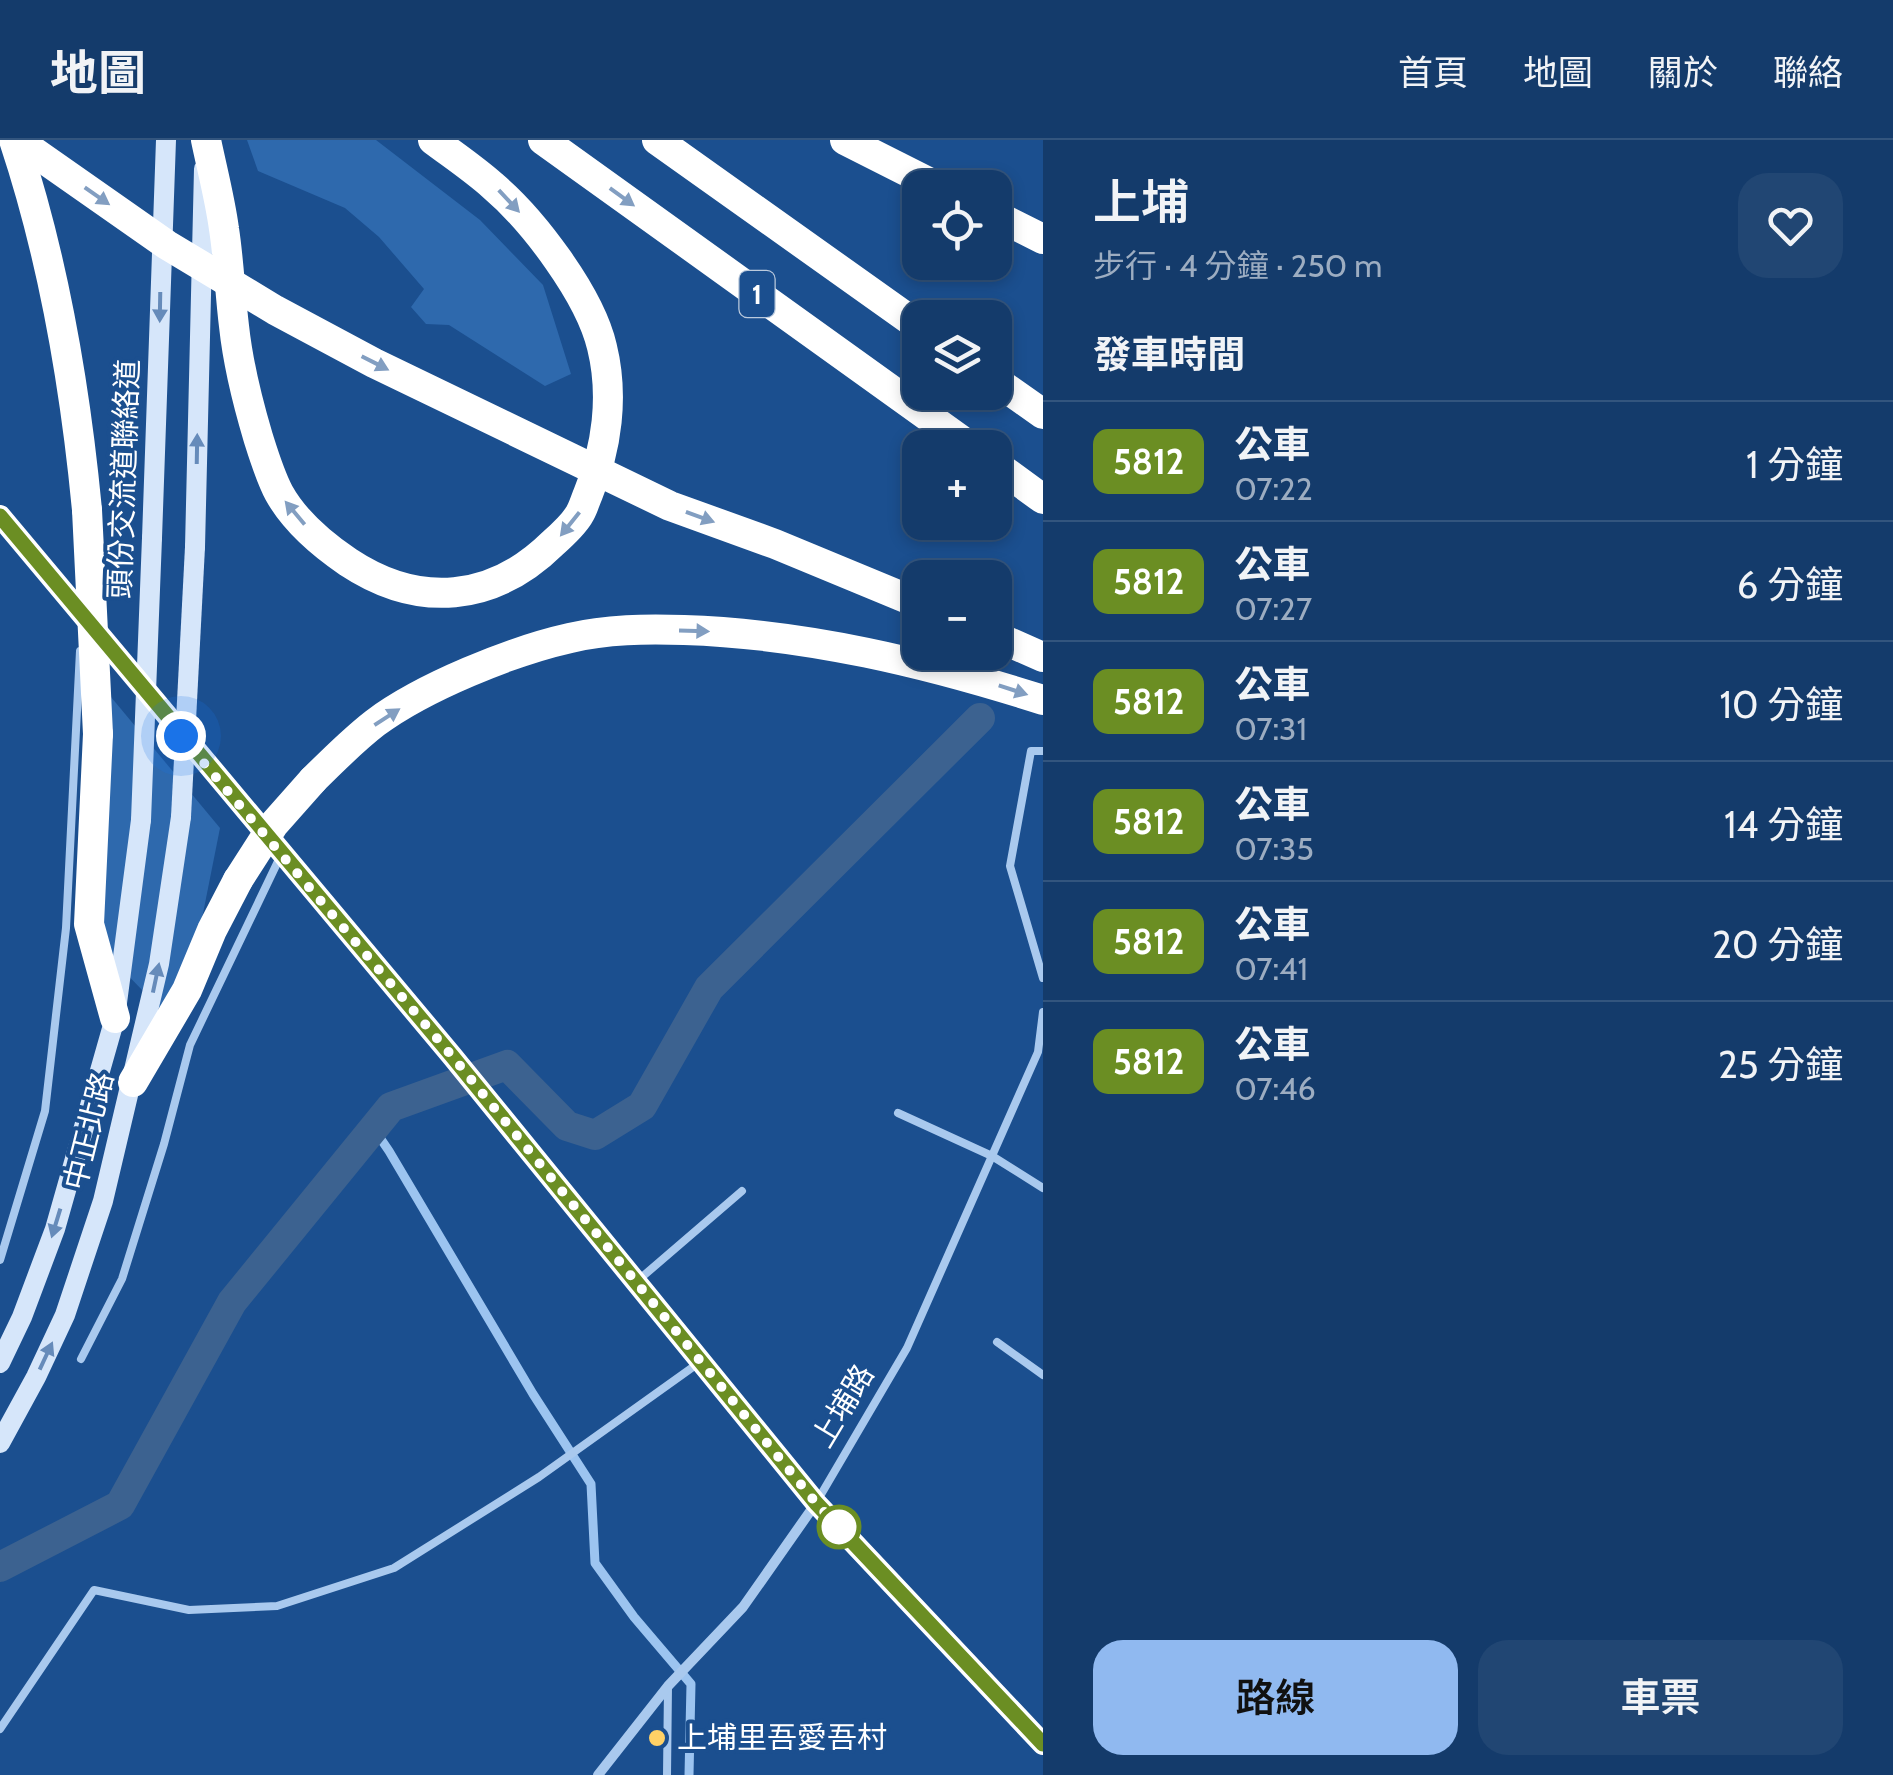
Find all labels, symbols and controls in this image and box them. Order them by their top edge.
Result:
text: 地圖 [50,44,146,102]
text: 首頁 [1398,51,1468,94]
text: 地圖 [1523,51,1593,94]
text: 關於 [1648,51,1718,94]
text: 聯絡 [1773,51,1843,94]
map controls [902,170,1012,670]
button: locate [902,170,1012,280]
text: 上埔 [1093,173,1189,231]
button: heart [1738,173,1843,278]
one-way arrow [83,186,110,205]
one-way arrow [609,187,635,206]
one-way arrow [497,189,520,213]
text: 步行 · 4 分鐘 · 250 m [1093,246,1382,285]
road number: 1 [740,271,774,317]
one-way arrow [152,292,168,324]
button: layers [902,300,1012,410]
text: 發車時間 [1093,331,1245,378]
one-way arrow [360,355,389,372]
street label: 頭份交流道聯絡道 [101,358,146,600]
text: 公車 [1234,421,1310,468]
button: + [902,430,1012,540]
one-way arrow [189,433,205,465]
text: 5812 [1113,440,1184,483]
text: 1 分鐘 [1746,441,1843,488]
text: 07:22 [1234,469,1313,508]
one-way arrow [284,501,306,526]
one-way arrow [686,510,716,525]
one-way arrow [560,511,581,536]
text: 公車 [1234,541,1310,588]
button: − [902,560,1012,670]
text: 5812 [1113,560,1184,603]
text: 6 分鐘 [1737,561,1843,608]
text: 07:27 [1234,589,1312,628]
one-way arrow [679,623,711,639]
text: 公車 [1234,661,1310,708]
text: 5812 [1113,680,1184,723]
text: 10 分鐘 [1720,681,1843,728]
one-way arrow [998,684,1028,699]
one-way arrow [373,708,400,726]
text: 07:31 [1234,709,1307,748]
your location [156,711,206,761]
text: 公車 [1234,781,1310,828]
text: 5812 [1113,800,1184,843]
text: 14 分鐘 [1724,801,1843,848]
text: 07:35 [1234,829,1314,868]
text: 公車 [1234,901,1310,948]
text: 5812 [1113,920,1184,963]
text: 20 分鐘 [1712,921,1843,968]
text: 07:41 [1234,949,1308,988]
one-way arrow [148,962,164,993]
text: 公車 [1234,1021,1310,1068]
text: 5812 [1113,1040,1184,1083]
text: 25 分鐘 [1718,1041,1843,1088]
street label: 中正北路 [56,1068,121,1194]
text: 07:46 [1234,1069,1316,1108]
one-way arrow [48,1208,63,1238]
one-way arrow [37,1342,54,1371]
street label: 上埔路 [804,1358,882,1454]
unlabelled marker [818,1506,860,1548]
button: 路線 [1093,1640,1458,1755]
button: 車票 [1478,1640,1843,1755]
place label: 上埔里吾愛吾村 [677,1719,887,1756]
marker: 上埔里吾愛吾村 [646,1727,668,1749]

